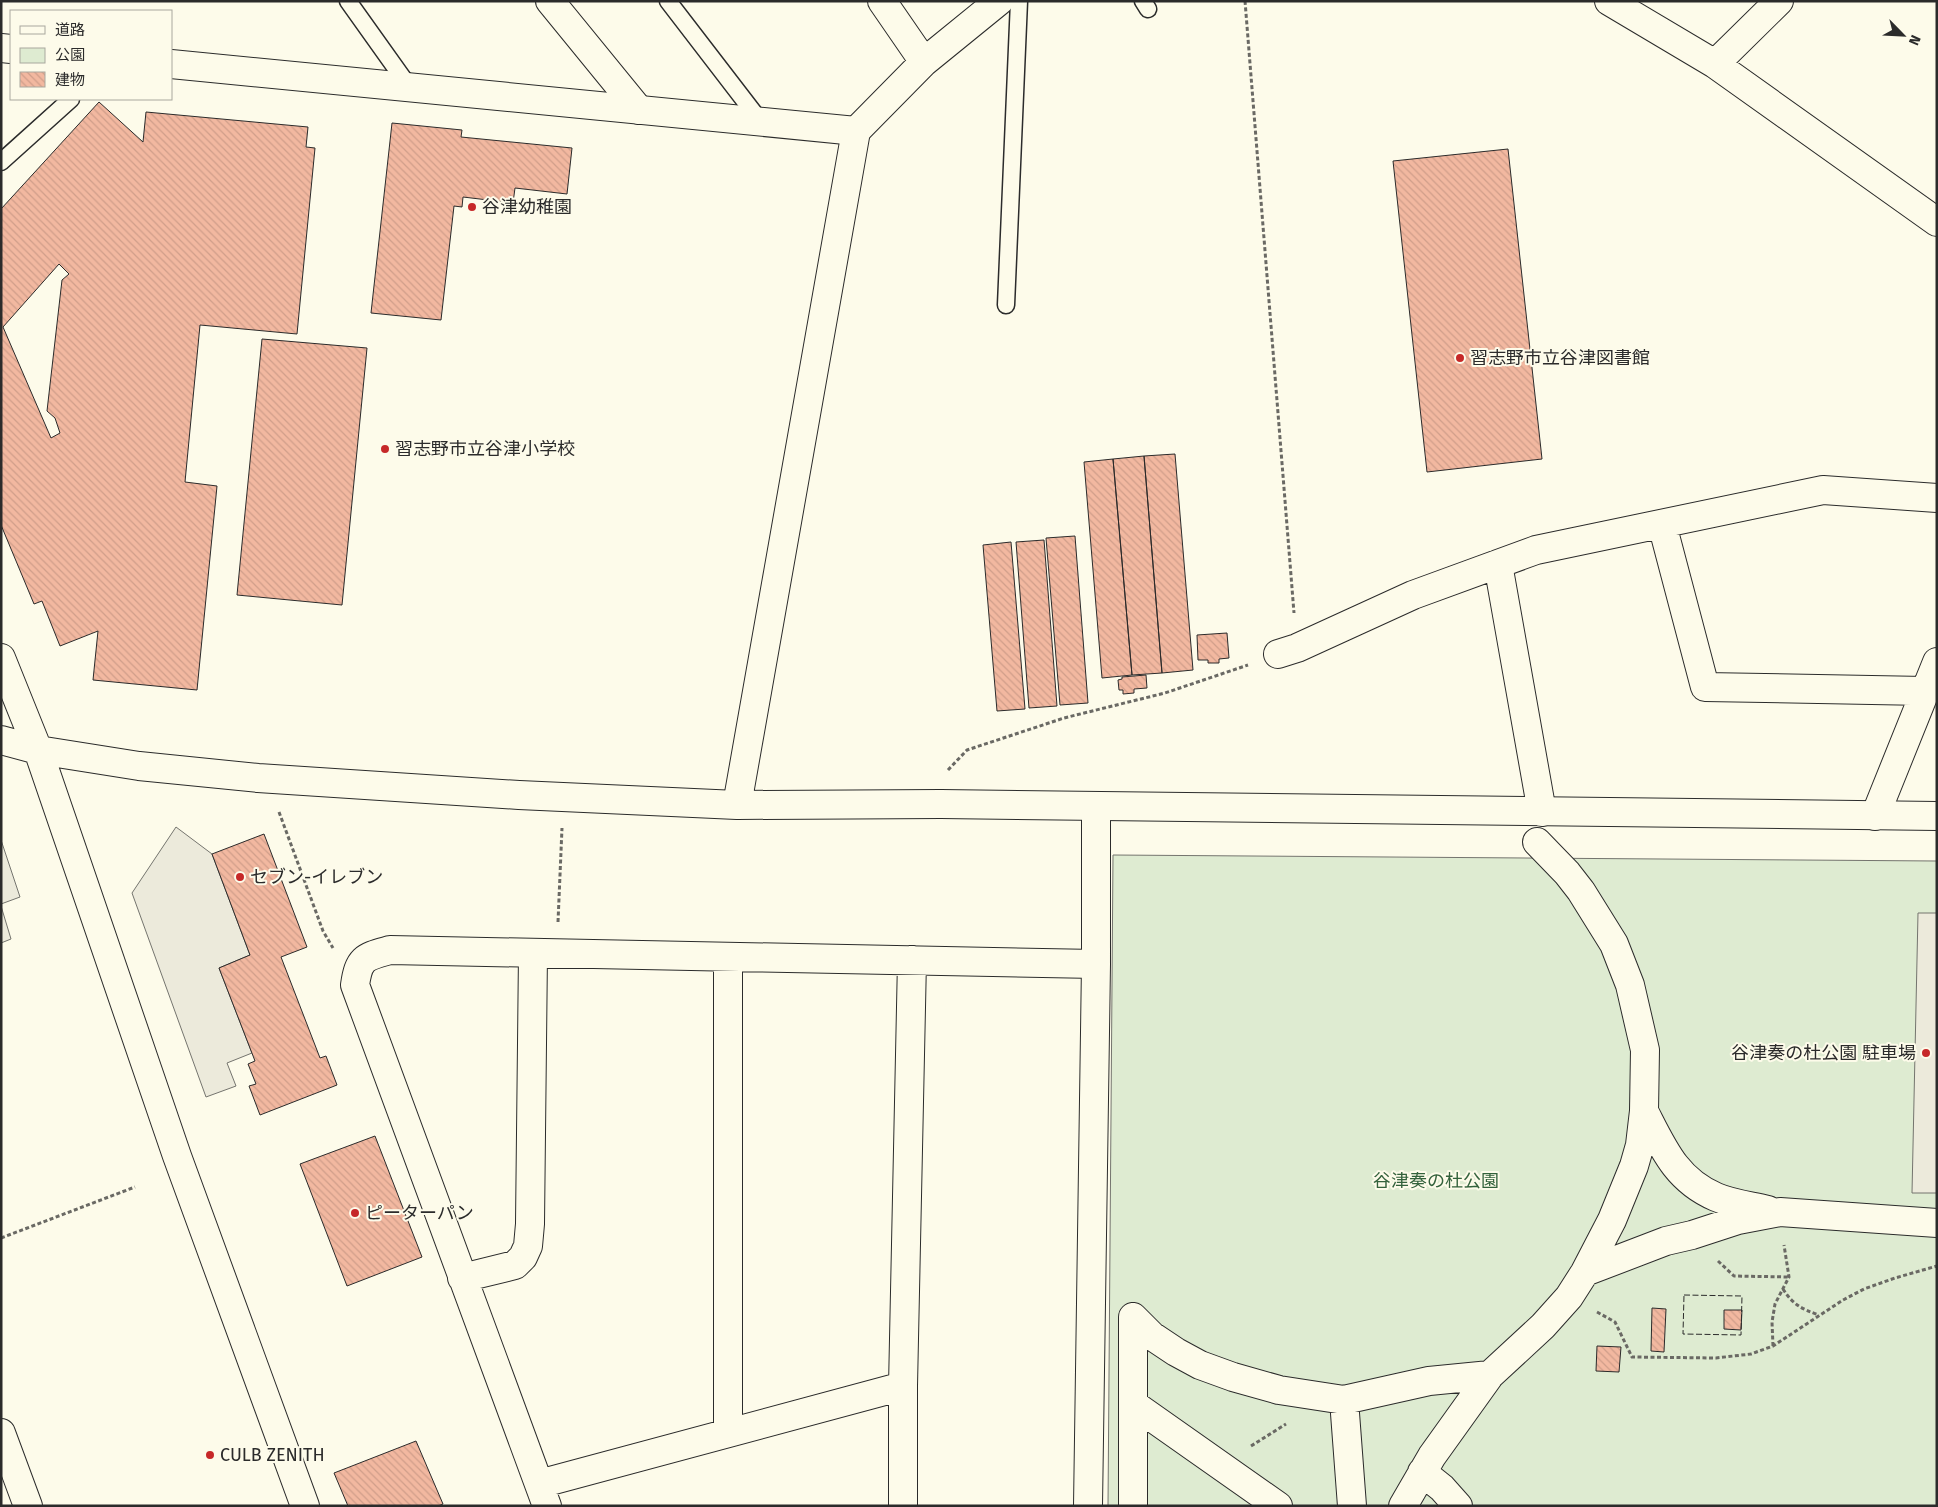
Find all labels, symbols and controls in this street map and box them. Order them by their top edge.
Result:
legend [10,10,172,100]
north arrow [1878,10,1928,60]
text: 道路 [55,21,85,39]
text: N [1905,32,1924,48]
text: 公園 [55,46,85,64]
text: 建物 [55,71,85,89]
place label: 谷津幼稚園 [482,196,572,218]
marker: 谷津幼稚園 [466,201,478,213]
place label: 習志野市立谷津図書館 [1470,347,1650,369]
marker: 習志野市立谷津図書館 [1454,352,1466,364]
place label: 習志野市立谷津小学校 [395,438,575,460]
marker: 習志野市立谷津小学校 [379,443,391,455]
place label: セブン-イレブン [250,866,383,888]
marker: セブン-イレブン [234,871,246,883]
place label: 谷津奏の杜公園 駐車場 [1731,1042,1916,1064]
marker: 谷津奏の杜公園 駐車場 [1920,1047,1932,1059]
park label: 谷津奏の杜公園 [1373,1170,1499,1192]
place label: ピーターパン [365,1202,474,1224]
marker: ピーターパン [349,1207,361,1219]
place label: CULB ZENITH [220,1444,325,1466]
marker: CULB ZENITH [204,1449,216,1461]

